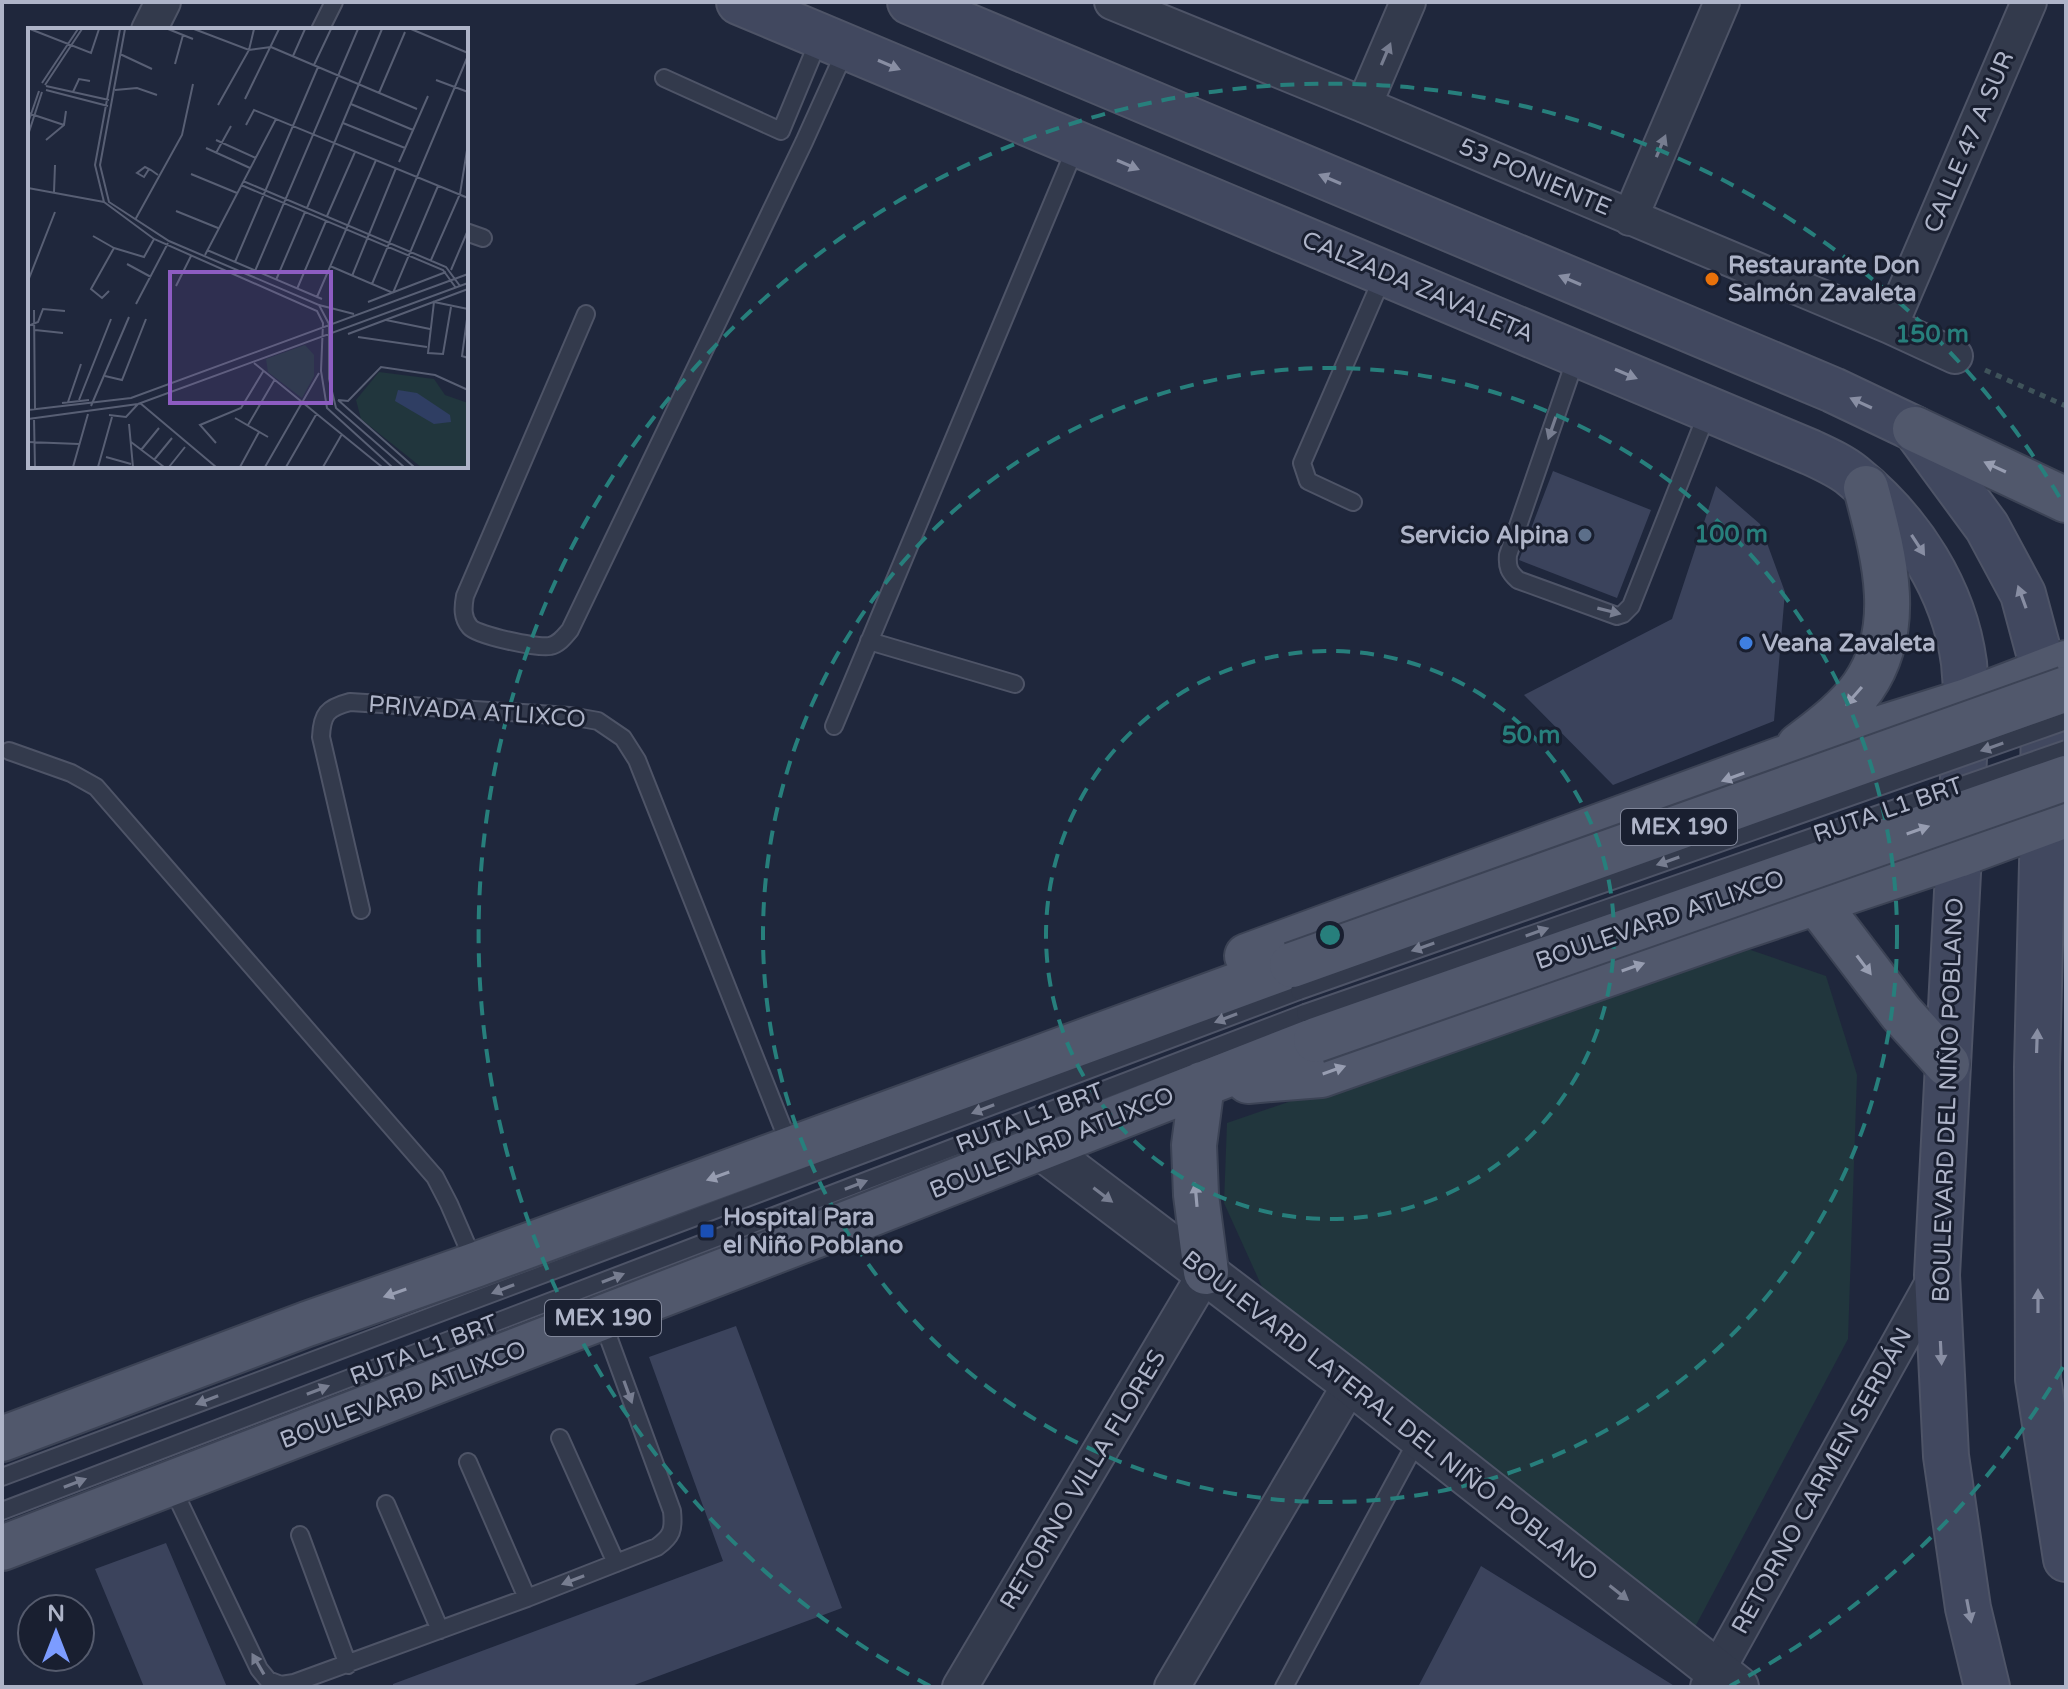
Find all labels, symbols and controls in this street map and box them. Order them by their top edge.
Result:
inset map [28,28,468,468]
one-way arrow [1380,42,1393,65]
street label: CALLE 47 A SUR [1918,47,2020,237]
one-way arrow [877,58,900,71]
street label: 53 PONIENTE [1454,132,1616,222]
one-way arrow [1654,134,1667,158]
one-way arrow [1116,159,1140,172]
one-way arrow [1318,172,1342,185]
street label: CALZADA ZAVALETA [1298,225,1538,349]
place label: Restaurante Don Salmón Zavaleta [1728,251,1920,308]
marker: Restaurante Don Salmón Zavaleta [1703,270,1721,288]
one-way arrow [1558,273,1582,286]
text: 150 m [1895,320,1969,349]
one-way arrow [1614,368,1638,381]
one-way arrow [1849,396,1872,410]
one-way arrow [1545,416,1557,440]
one-way arrow [1984,460,2007,474]
text: 100 m [1694,520,1768,549]
place label: Servicio Alpina [1400,521,1569,550]
marker: Servicio Alpina [1576,526,1594,544]
one-way arrow [1910,534,1924,556]
one-way arrow [2015,585,2028,609]
one-way arrow [1597,606,1622,618]
place label: Veana Zavaleta [1762,629,1936,658]
marker: Veana Zavaleta [1737,634,1755,652]
one-way arrow [1846,686,1864,705]
street label: PRIVADA ATLIXCO [367,690,587,734]
text: 50 m [1502,721,1560,750]
one-way arrow [1980,742,2004,754]
one-way arrow [1721,771,1745,784]
street label: RUTA L1 BRT [1810,771,1967,849]
road number: MEX 190 [1621,809,1737,845]
one-way arrow [1906,823,1930,835]
one-way arrow [1656,856,1680,868]
street label: BOULEVARD ATLIXCO [1532,864,1788,976]
street label: BOULEVARD DEL NIÑO POBLANO [1926,897,1970,1303]
centre of rings [1316,921,1344,949]
one-way arrow [1526,925,1550,938]
one-way arrow [1410,942,1434,954]
one-way arrow [1856,955,1872,975]
one-way arrow [1621,960,1645,972]
one-way arrow [1214,1012,1238,1025]
one-way arrow [2031,1028,2044,1053]
one-way arrow [1323,1064,1347,1076]
street label: RUTA L1 BRT [952,1076,1108,1159]
street label: BOULEVARD ATLIXCO [926,1081,1178,1205]
one-way arrow [970,1103,994,1116]
one-way arrow [706,1171,730,1183]
one-way arrow [844,1178,868,1191]
one-way arrow [1190,1182,1203,1207]
one-way arrow [1093,1186,1114,1202]
place label: Hospital Para el Niño Poblano [723,1203,903,1260]
marker: Hospital Para el Niño Poblano [698,1222,716,1240]
street label: BOULEVARD LATERAL DEL NIÑO POBLANO [1176,1245,1604,1587]
one-way arrow [601,1271,625,1284]
one-way arrow [491,1283,515,1296]
one-way arrow [382,1288,406,1300]
one-way arrow [2032,1288,2044,1313]
road number: MEX 190 [545,1300,661,1336]
street label: RUTA L1 BRT [346,1308,502,1391]
street label: RETORNO CARMEN SERDÁN [1725,1322,1918,1639]
street label: BOULEVARD ATLIXCO [276,1335,530,1455]
one-way arrow [1935,1341,1948,1366]
street label: RETORNO VILLA FLORES [994,1345,1172,1615]
one-way arrow [623,1380,635,1404]
one-way arrow [306,1383,330,1396]
one-way arrow [195,1394,219,1407]
one-way arrow [63,1476,87,1489]
one-way arrow [561,1574,585,1587]
one-way arrow [1609,1585,1629,1601]
north arrow [16,1593,96,1673]
one-way arrow [1963,1599,1976,1624]
text: N [47,1601,65,1627]
one-way arrow [251,1653,265,1675]

